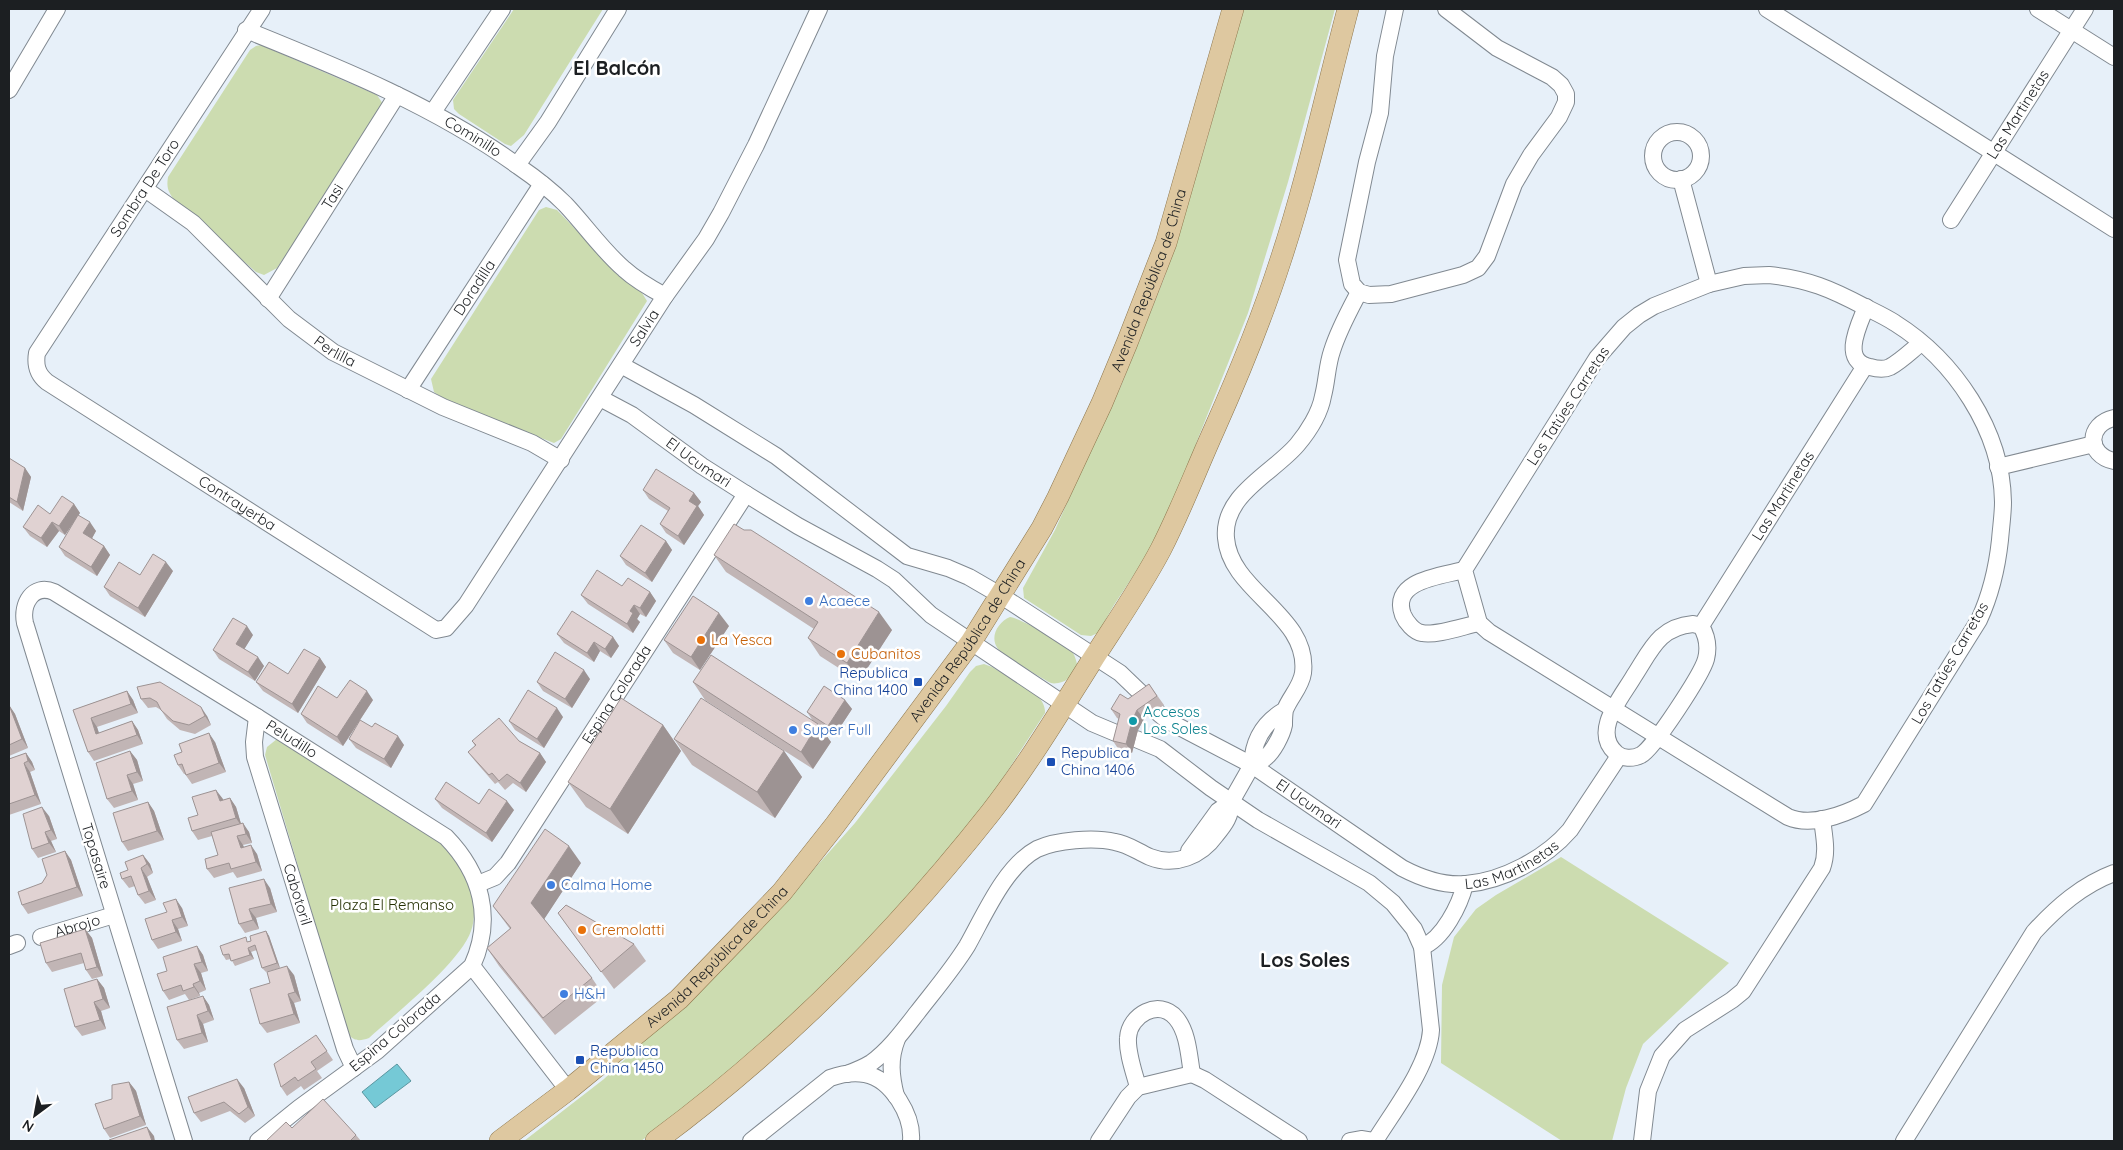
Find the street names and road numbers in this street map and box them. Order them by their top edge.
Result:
street label: Las Martinetas [1982,66,2053,162]
street label: Cominillo [441,112,505,161]
street label: Sombra De Toro [106,135,183,240]
street label: Tasi [317,180,347,213]
street label: Avenida República de China [1106,186,1190,374]
street label: Doradilla [449,256,499,319]
street label: Salvia [625,305,663,350]
street label: Perlilla [310,331,359,371]
street label: Los Tatúes Carretas [1522,343,1613,469]
street label: El Ucumari [663,433,735,491]
street label: Las Martinetas [1747,447,1818,544]
street label: Contrayerba [195,471,280,535]
street label: Avenida República de China [905,555,1030,725]
street label: Los Tatúes Carretas [1907,598,1992,727]
street label: Espina Colorada [577,641,655,747]
street label: Peludillo [263,715,321,762]
street label: El Ucumari [1273,774,1345,832]
street label: Topasaire [77,821,115,891]
street label: Las Martinetas [1464,836,1563,893]
street label: Cabotoril [279,861,316,927]
street label: Avenida República de China [641,882,792,1032]
street label: Abrojo [52,910,102,941]
street label: Espina Colorada [345,988,444,1075]

